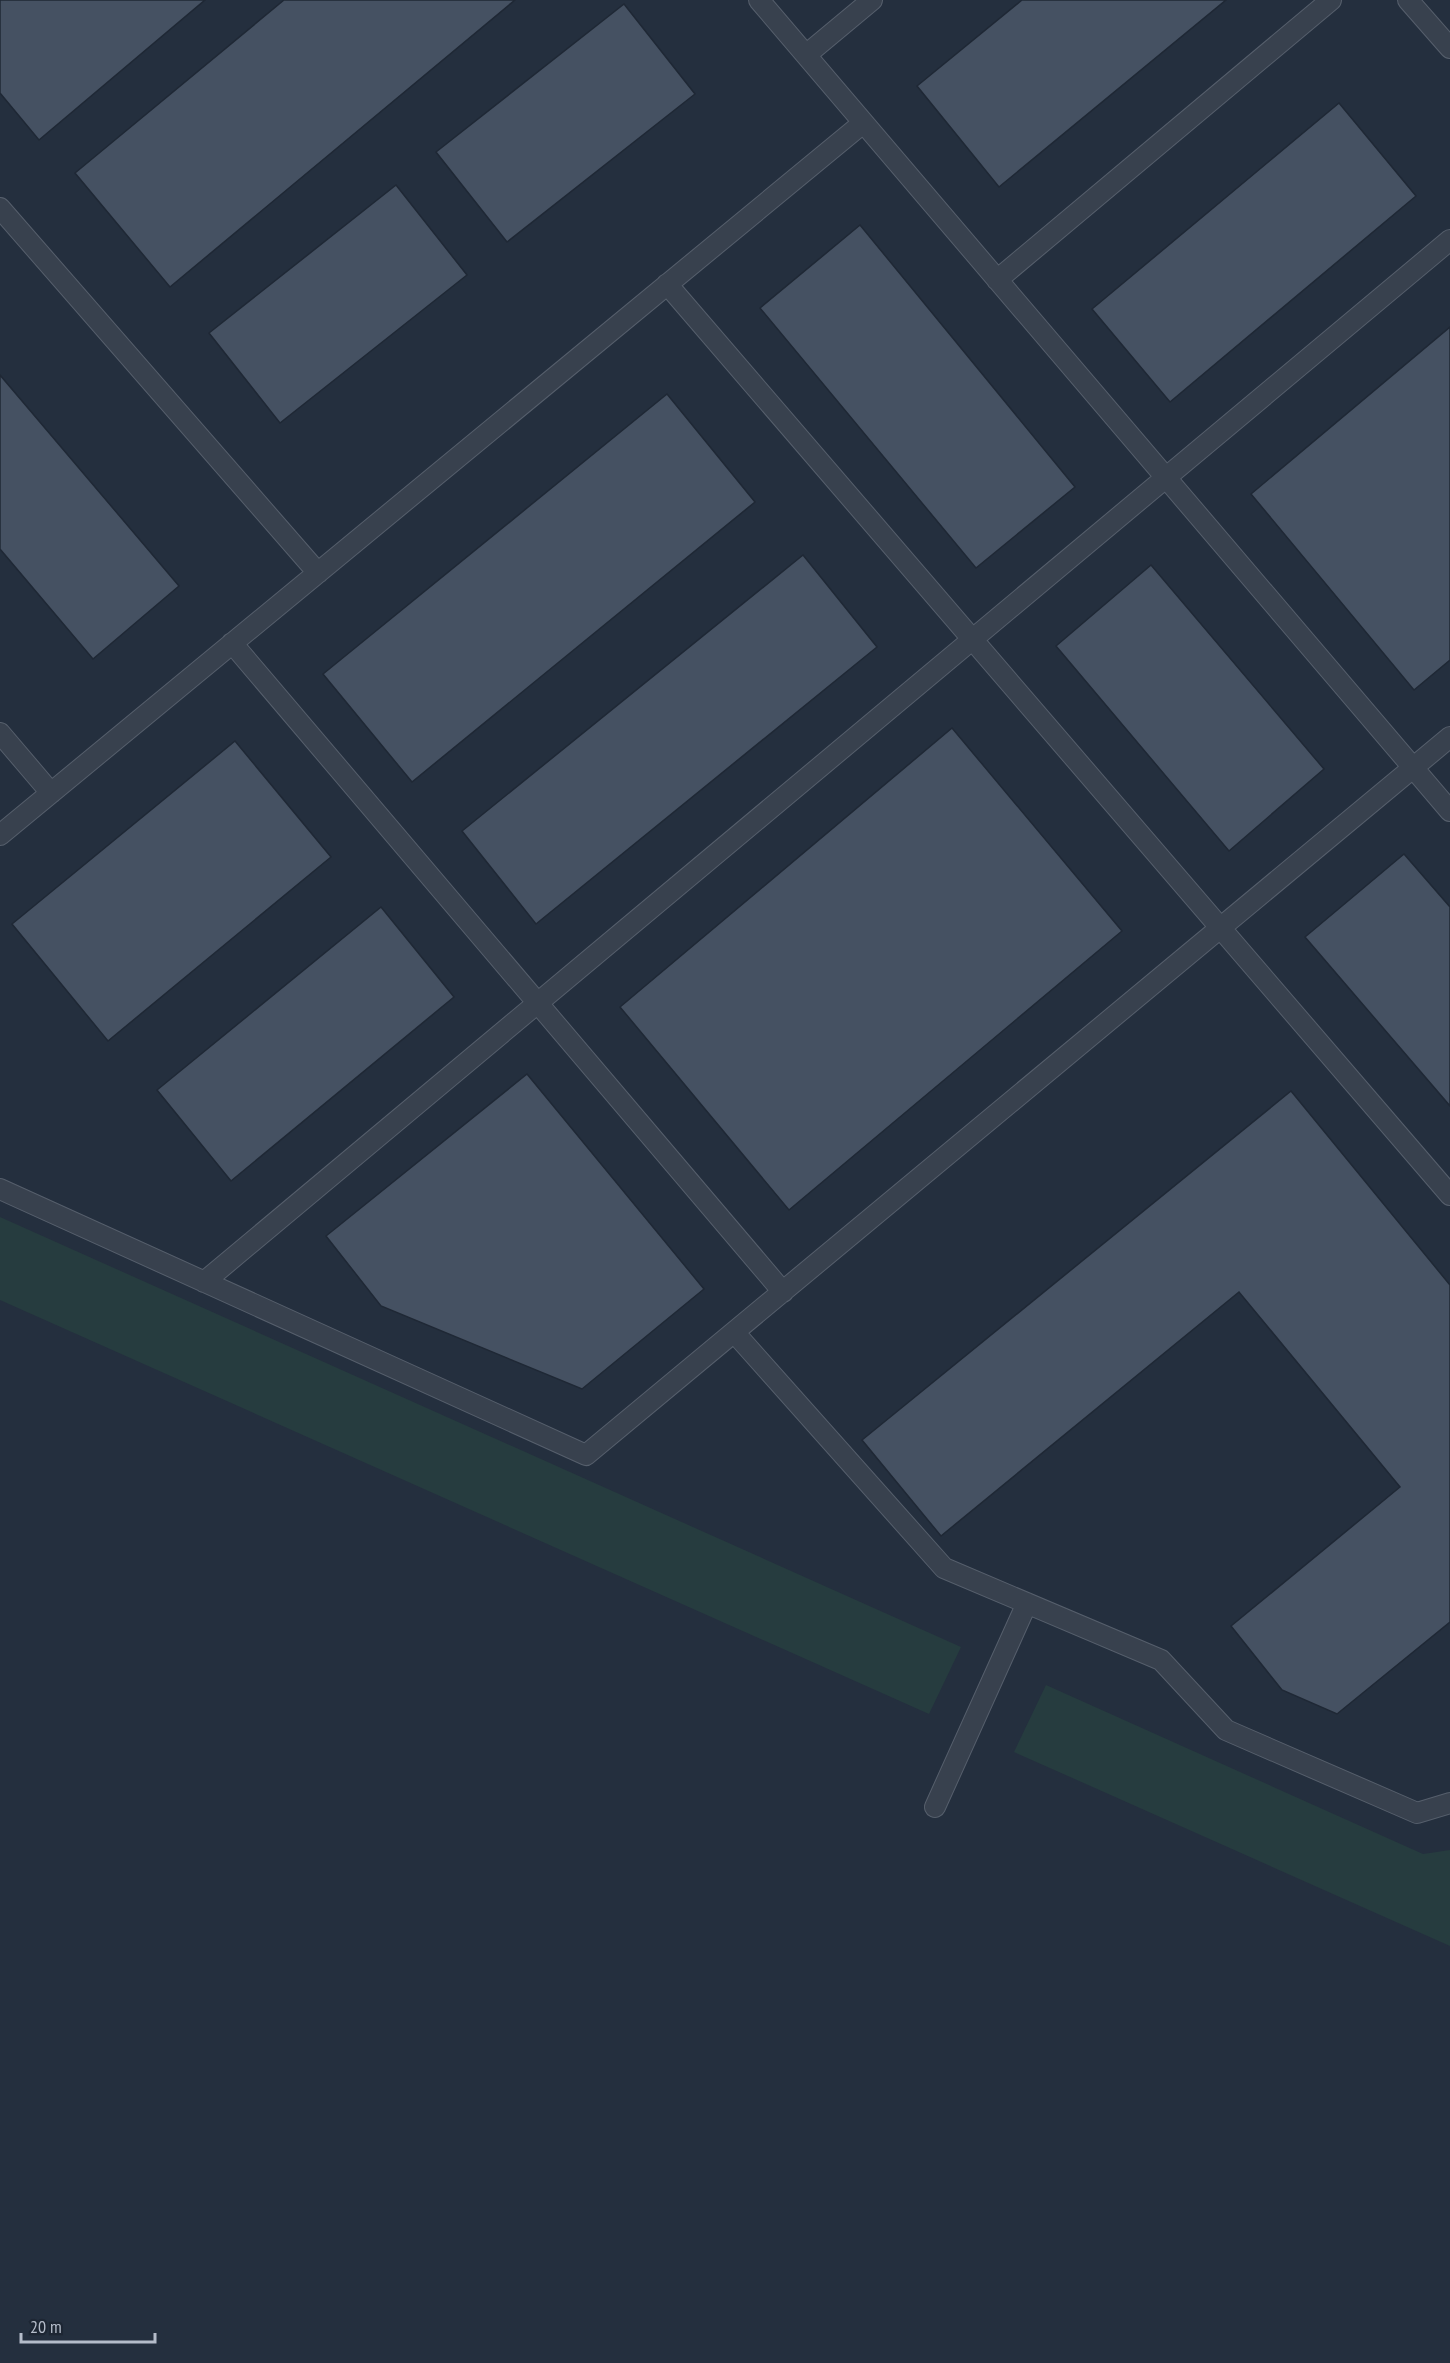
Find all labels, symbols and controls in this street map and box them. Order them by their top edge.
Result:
scale bar [21,2306,154,2344]
text: 20 m [30,2315,62,2338]

